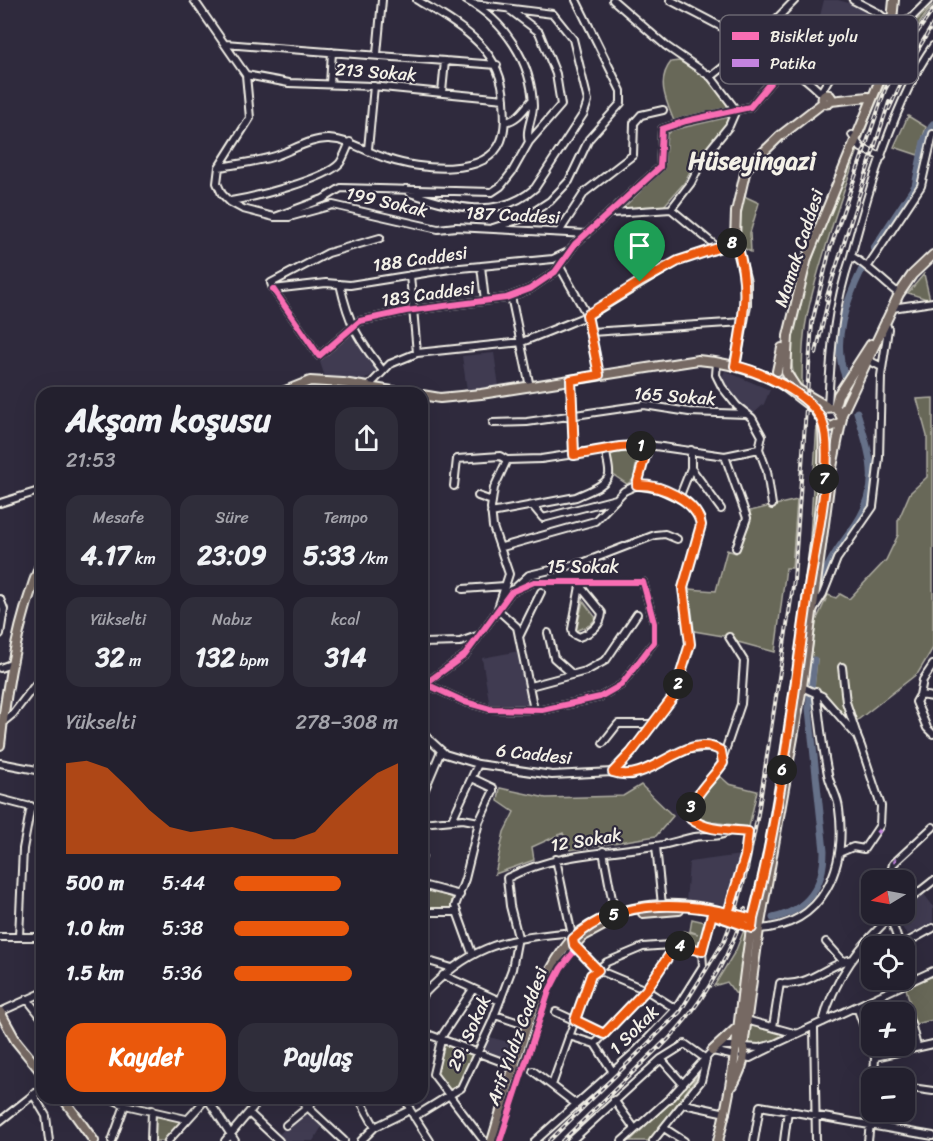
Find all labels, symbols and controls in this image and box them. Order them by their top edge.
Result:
legend [720,15,918,84]
text: Bisiklet yolu [770,22,858,51]
text: Patika [770,49,816,78]
street label: 213 Sokak [334,53,418,91]
district label: Hüseyingazi [688,140,817,182]
street label: 199 Sokak [343,177,432,227]
street label: Mamak Caddesi [765,184,833,311]
street label: 187 Caddesi [465,197,562,234]
pin [614,220,665,282]
pin: 8 [717,228,747,258]
text: 8 [727,228,737,257]
icon: arrive [623,229,656,262]
street label: 188 Caddesi [371,236,470,281]
street label: 183 Caddesi [379,271,478,316]
street label: 165 Sokak [633,377,718,415]
text: Akşam koşusu [66,391,271,449]
button: share [335,407,398,470]
pin: 1 [626,431,656,461]
text: 1 [638,431,644,460]
text: 21:53 [66,443,115,478]
pin: 7 [809,464,839,494]
text: 7 [819,464,829,493]
text: Mesafe [93,503,144,532]
text: Süre [215,503,249,532]
text: Tempo [323,503,368,532]
text: 4.17 [81,532,131,578]
text: 23:09 [197,532,267,578]
text: 5:33 [303,532,355,578]
text: km [131,544,156,573]
text: /km [355,544,388,573]
street label: 15 Sokak [547,551,619,583]
text: Yükselti [90,605,146,634]
text: Nabız [212,605,252,634]
text: kcal [331,605,360,634]
text: 32 [95,634,125,680]
text: 132 [195,634,235,680]
text: 314 [325,634,367,680]
text: m [125,646,141,675]
text: bpm [235,646,269,675]
pin: 2 [663,669,693,699]
text: 2 [673,669,683,698]
text: Yükselti [66,705,136,740]
text: 278–308 m [295,705,398,740]
street label: 6 Caddesi [495,734,574,774]
pin: 6 [767,755,797,785]
text: 6 [777,755,787,784]
pin: 3 [676,792,706,822]
text: 3 [687,792,695,821]
street label: 12 Sokak [548,819,624,861]
text: 500 m [66,866,124,901]
text: 5:44 [162,866,205,901]
north arrow [861,870,915,924]
map controls [861,870,915,1122]
pin: 5 [599,900,629,930]
text: 5 [609,900,619,929]
text: 1.0 km [66,911,124,946]
text: 5:38 [162,911,203,946]
pin: 4 [665,931,695,961]
text: 4 [675,931,685,960]
button: locate [861,936,915,990]
text: 1.5 km [66,956,124,991]
text: 5:36 [162,956,203,991]
street label: Arif Yıldız Caddesi [477,961,557,1111]
street label: 29. Sokak [438,989,500,1076]
street label: 1 Sokak [601,997,667,1063]
button: + [861,1002,915,1056]
button: Kaydet [66,1023,226,1092]
button: Paylaş [238,1023,398,1092]
button: − [861,1068,915,1122]

